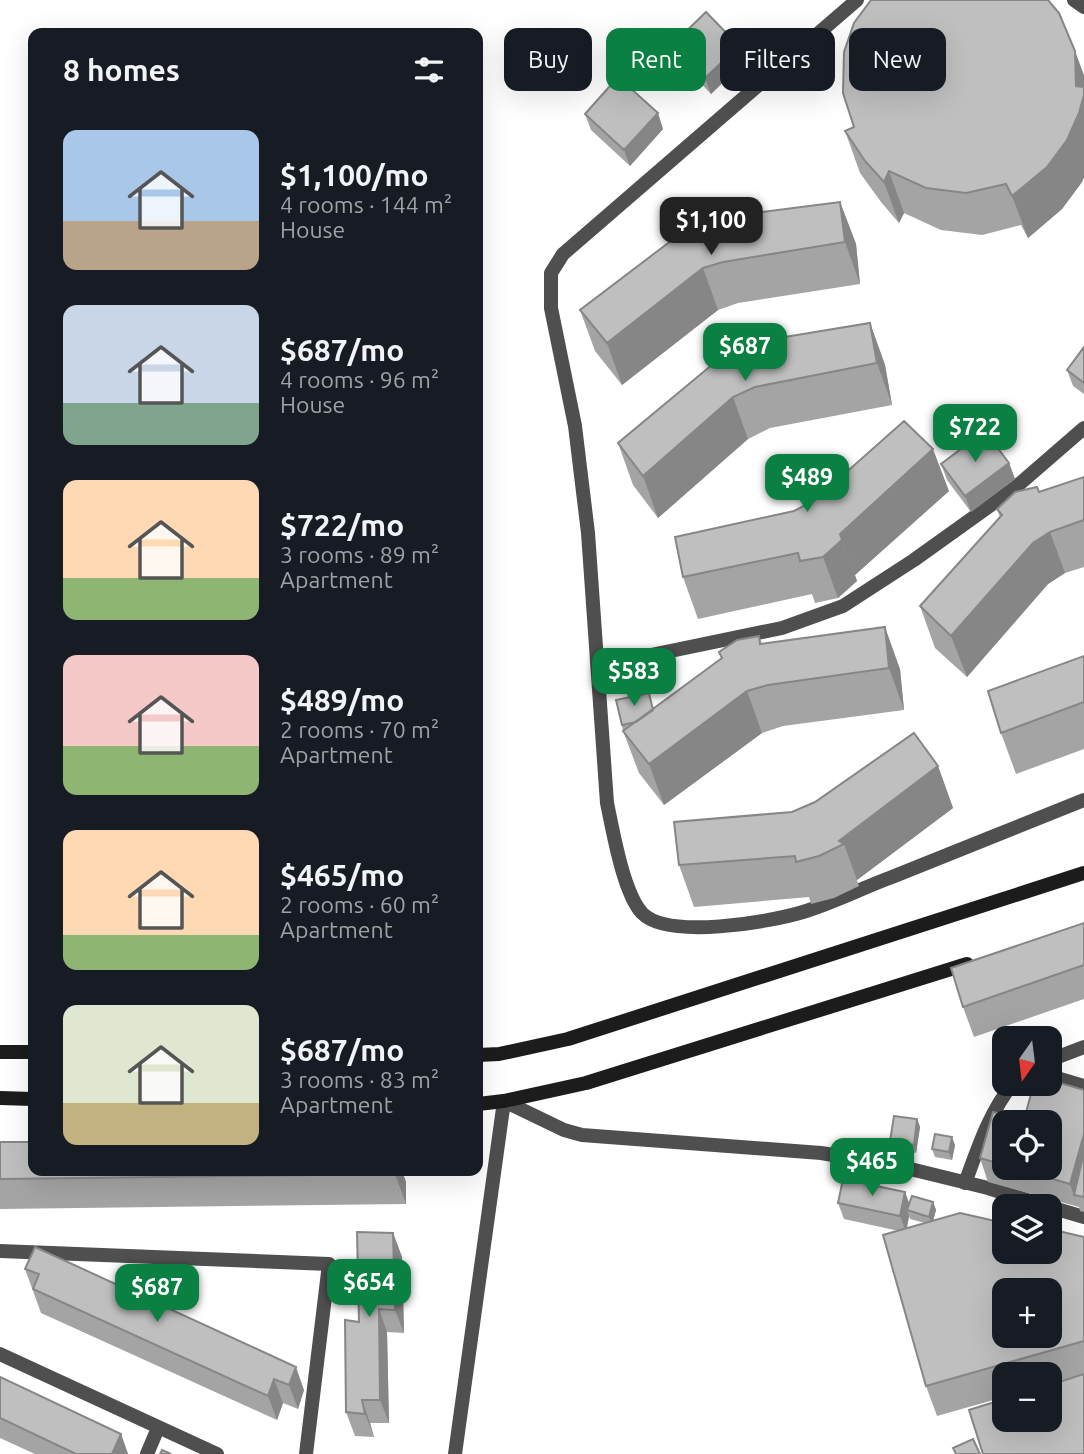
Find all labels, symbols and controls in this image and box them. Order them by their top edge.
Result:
chip: Buy [504,28,592,91]
chip: Rent [606,28,706,91]
chip: Filters [720,28,835,91]
chip: New [849,28,946,91]
icon: filters [410,51,448,89]
text: 8 homes [63,53,180,87]
icon: home [119,158,203,242]
text: $1,100/mo [280,158,429,192]
text: 4 rooms · 144 m² [280,192,452,217]
pin: $1,100 [654,198,768,257]
text: $1,100 [676,207,746,232]
text: House [280,217,345,242]
pin: $687 [704,324,786,383]
icon: home [119,333,203,417]
text: $687/mo [280,333,404,367]
text: $687 [719,333,771,358]
text: 4 rooms · 96 m² [280,367,439,392]
text: House [280,392,345,417]
pin: $722 [934,405,1016,464]
text: $722 [949,414,1001,439]
pin: $489 [766,454,848,514]
text: $489 [781,464,833,489]
icon: home [119,508,203,592]
text: $722/mo [280,508,404,542]
text: 3 rooms · 89 m² [280,542,439,567]
text: Apartment [280,567,393,592]
pin: $583 [593,648,675,708]
text: $583 [608,658,660,683]
icon: home [119,683,203,767]
text: $489/mo [280,683,404,717]
text: 2 rooms · 70 m² [280,717,439,742]
text: Apartment [280,742,393,767]
icon: home [119,858,203,942]
text: $465/mo [280,858,404,892]
text: 2 rooms · 60 m² [280,892,439,917]
text: Apartment [280,917,393,942]
north arrow [992,1026,1062,1096]
map controls [992,1026,1062,1432]
icon: home [119,1033,203,1117]
text: $687/mo [280,1033,404,1067]
text: 3 rooms · 83 m² [280,1067,439,1092]
text: Apartment [280,1092,393,1117]
button: locate [992,1110,1062,1180]
pin: $465 [831,1138,913,1198]
text: $465 [846,1148,898,1173]
button: layers [992,1194,1062,1264]
pin: $654 [328,1260,410,1319]
pin: $687 [116,1264,198,1324]
text: $654 [343,1269,395,1294]
text: $687 [131,1274,183,1299]
button: + [992,1278,1062,1348]
button: − [992,1362,1062,1432]

